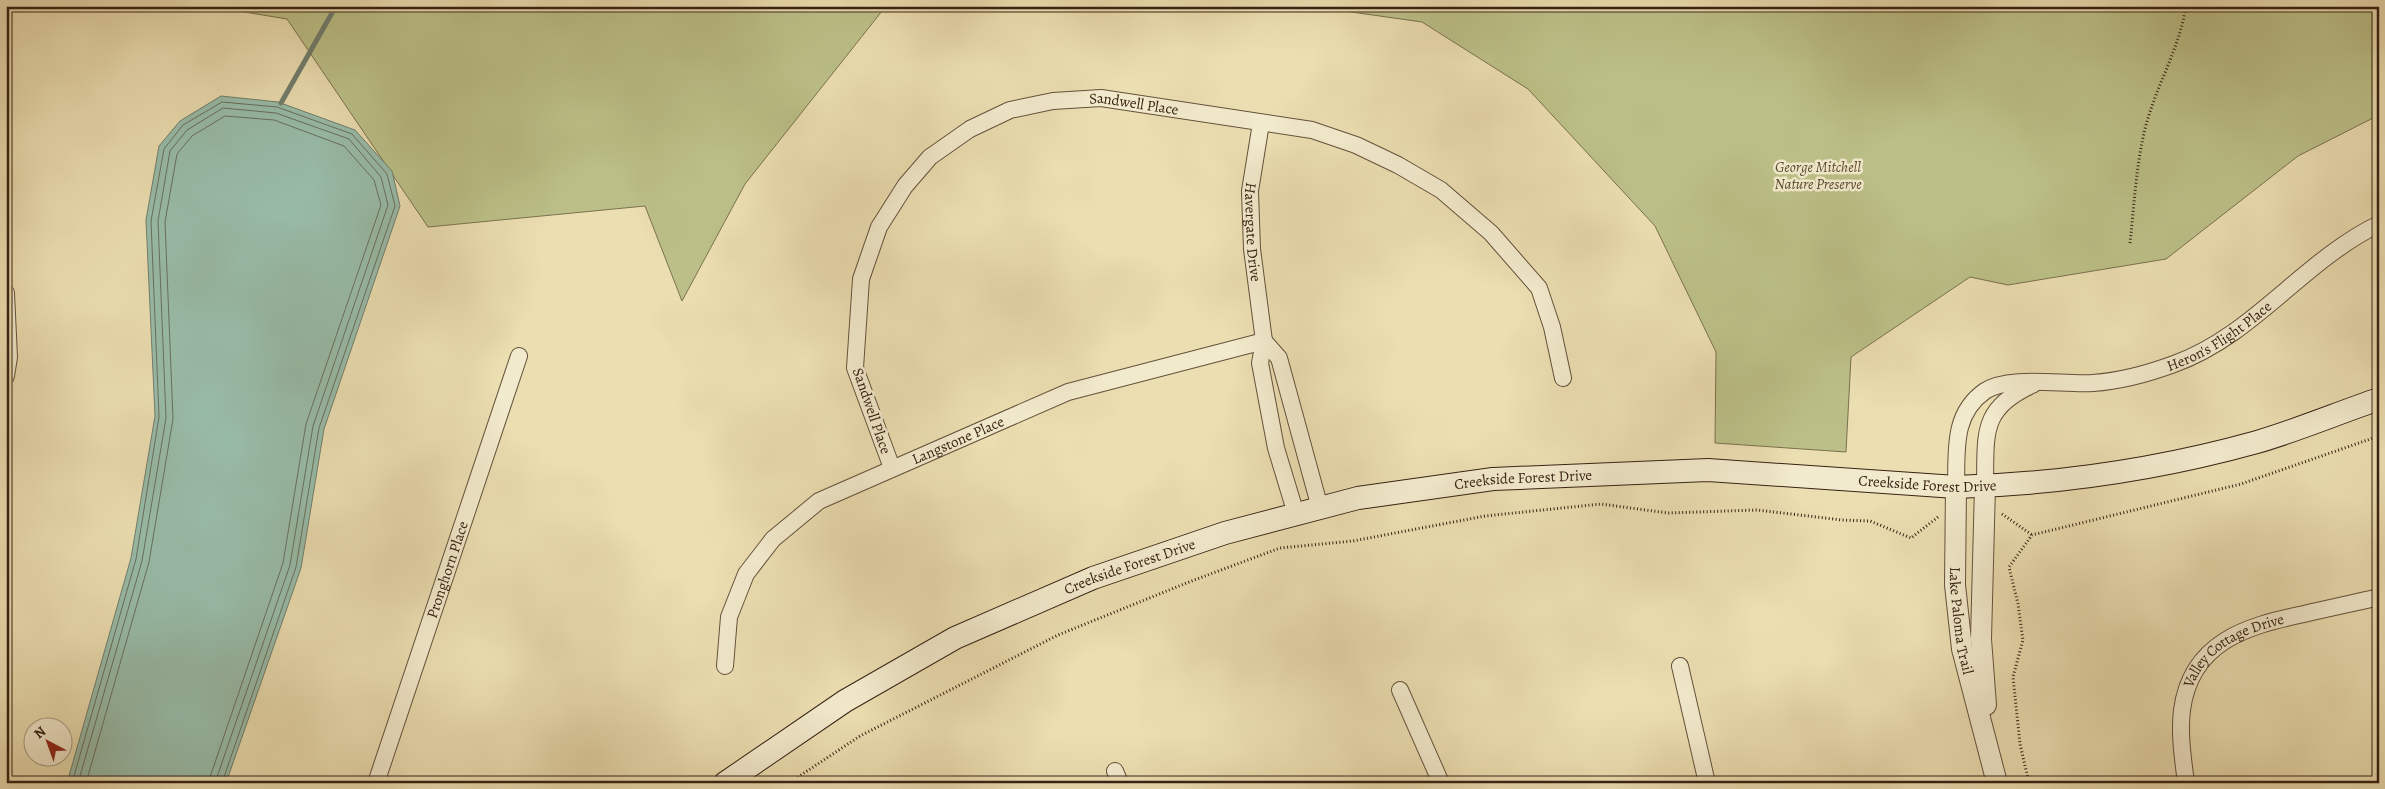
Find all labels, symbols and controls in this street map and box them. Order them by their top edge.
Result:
street label: Sandwell Place [1088,88,1180,120]
park label: George Mitchell Nature Preserve [1774,157,1862,194]
street label: Havergate Drive [1240,181,1266,283]
street label: Heron's Flight Place [2164,296,2276,376]
street label: Sandwell Place [848,365,896,457]
street label: Langstone Place [909,411,1007,469]
street label: Creekside Forest Drive [1453,465,1593,494]
street label: Creekside Forest Drive [1858,470,1997,497]
street label: Pronghorn Place [422,518,473,621]
street label: Creekside Forest Drive [1061,534,1198,599]
street label: Lake Paloma Trail [1945,567,1978,677]
street label: Valley Cottage Drive [2178,609,2286,691]
north arrow [22,716,72,766]
text: N [30,722,50,743]

